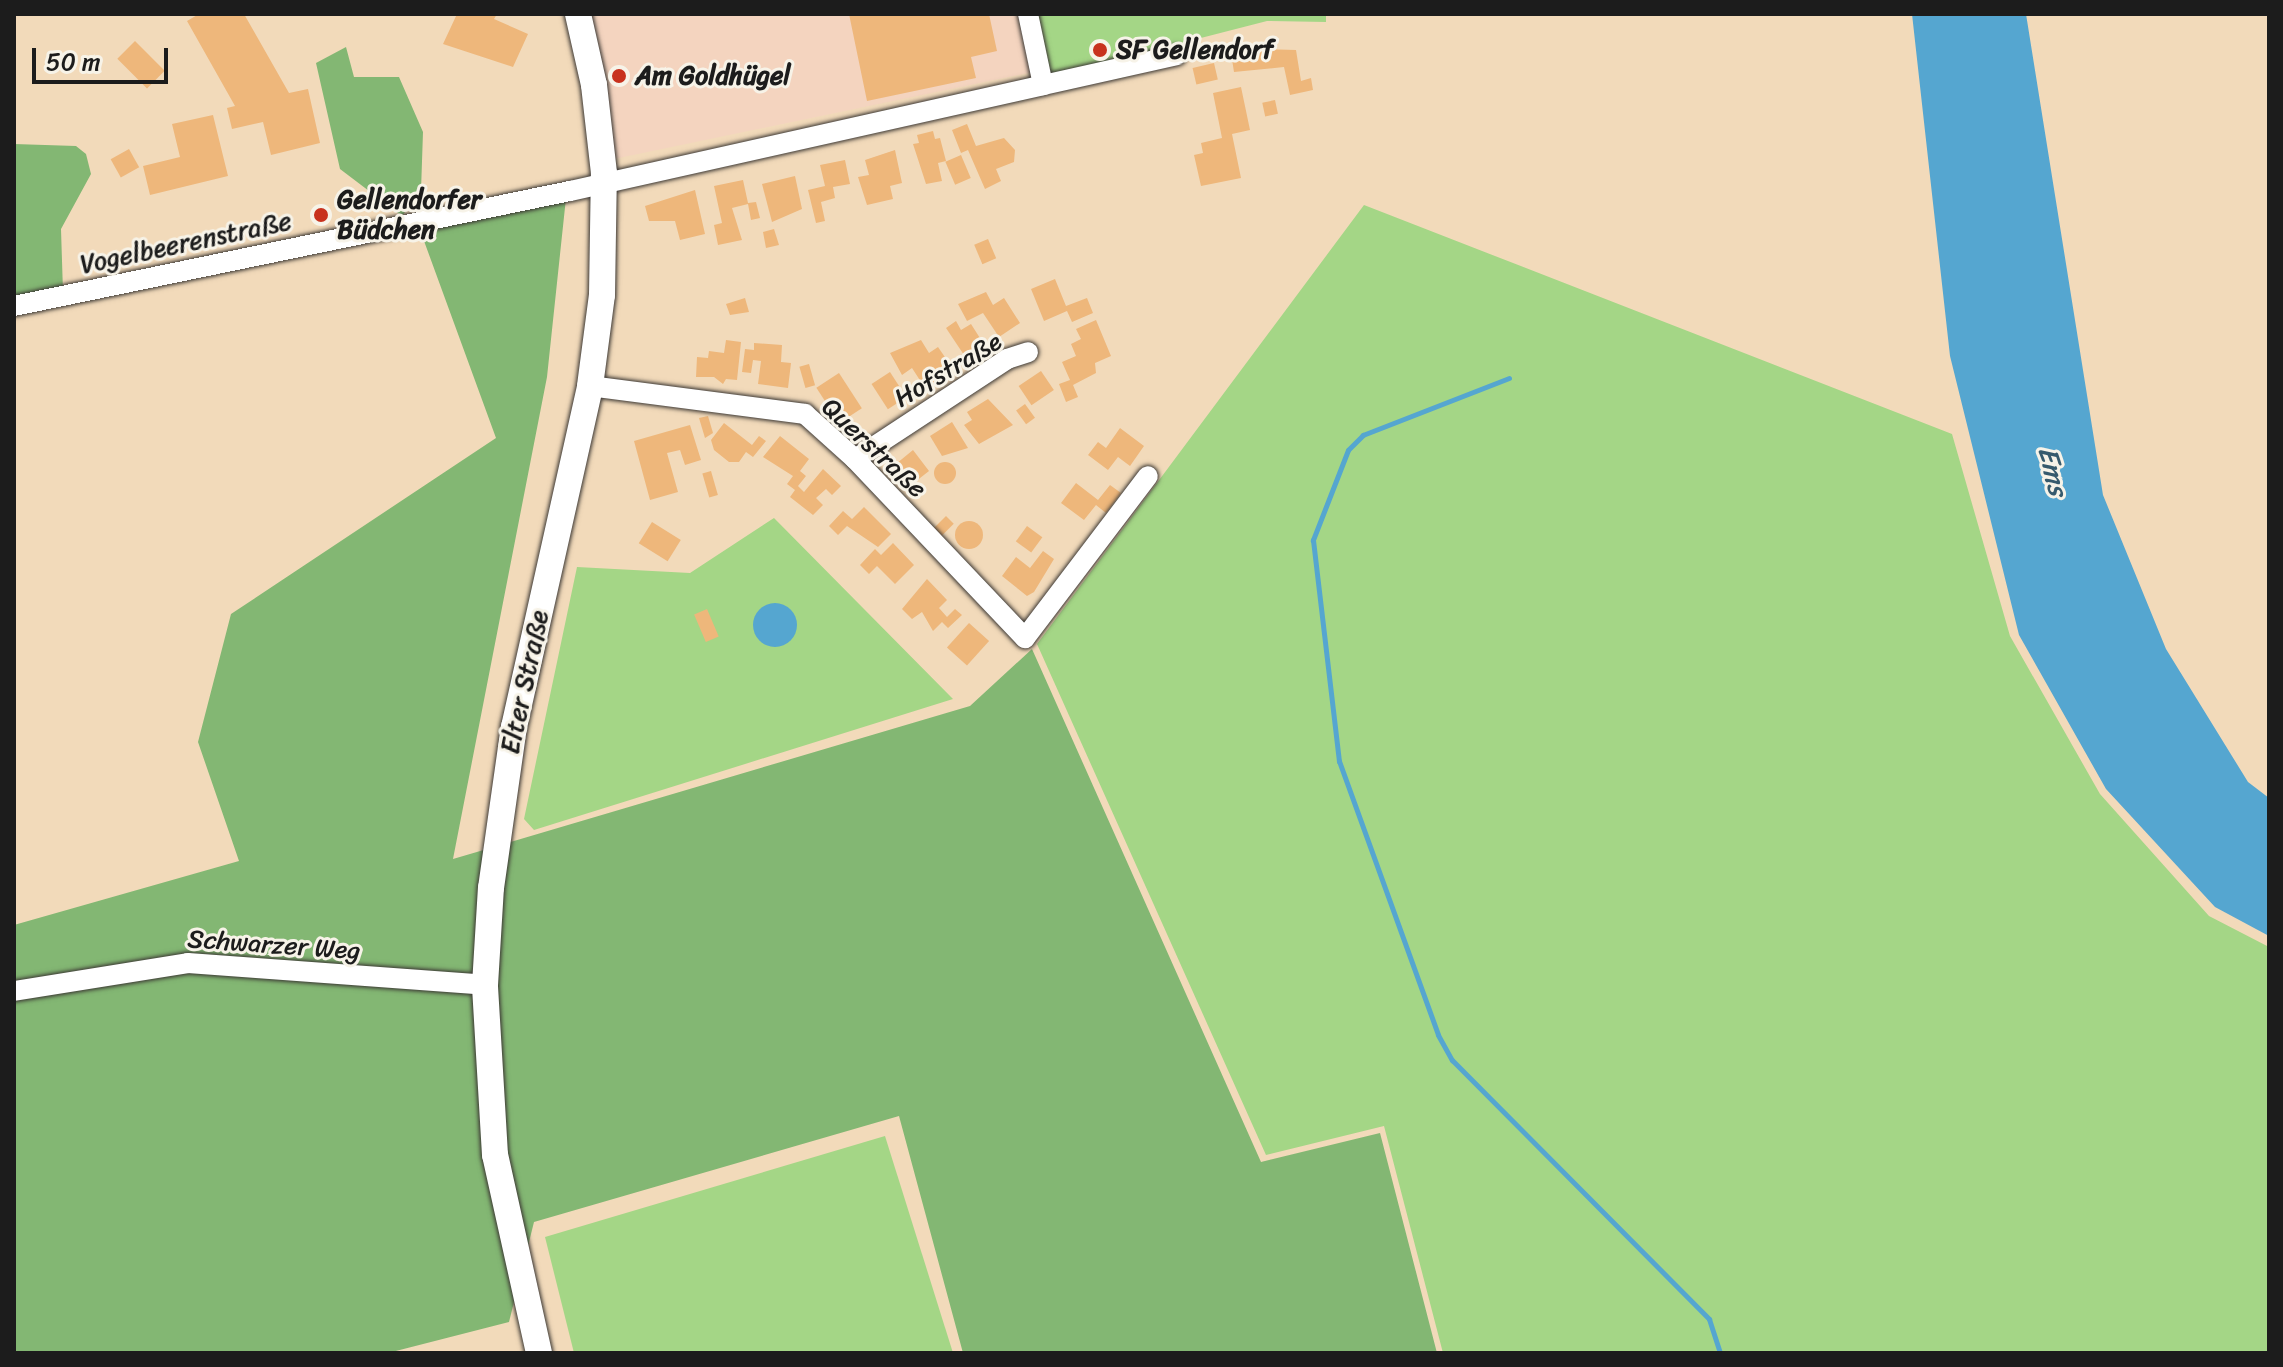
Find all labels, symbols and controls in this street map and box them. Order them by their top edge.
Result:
scale bar [36,32,172,82]
place label: SF Gellendorf [1116,34,1274,66]
text: 50 m [46,41,101,83]
marker: SF Gellendorf [1091,41,1109,59]
place label: Am Goldhügel [635,60,791,92]
marker: Am Goldhügel [610,67,628,85]
place label: Gellendorfer Büdchen [337,184,481,246]
street label: Vogelbeerenstraße [78,205,294,281]
marker: Gellendorfer Büdchen [312,206,330,224]
street label: Hofstraße [889,326,1007,414]
street label: Querstraße [815,391,933,505]
water label: Ems [2031,443,2075,499]
street label: Elter Straße [494,607,556,757]
street label: Schwarzer Weg [186,923,362,967]

